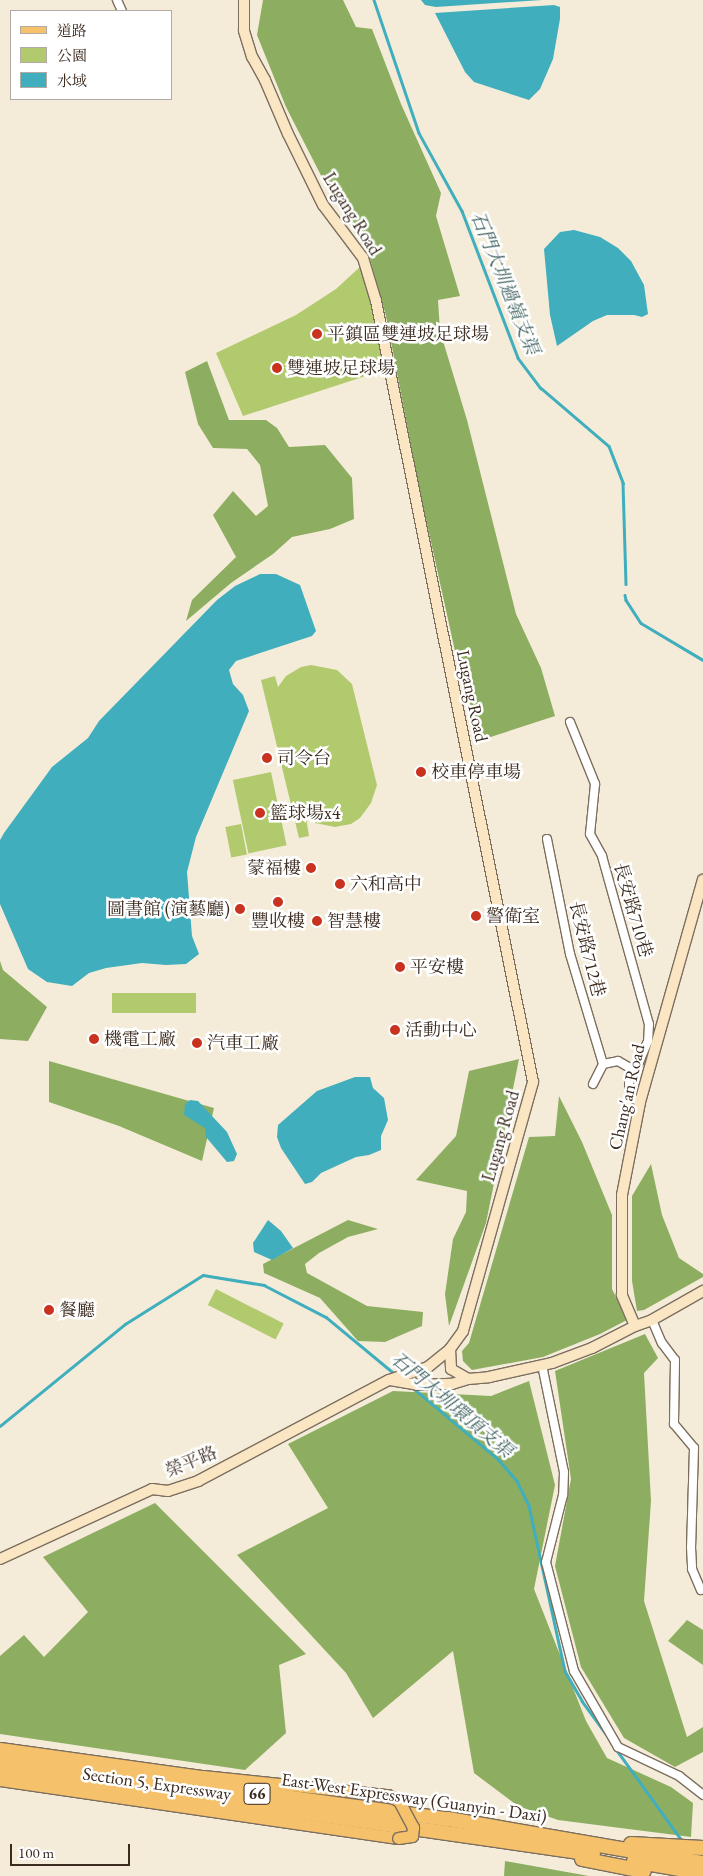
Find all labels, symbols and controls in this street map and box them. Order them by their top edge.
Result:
legend [10,10,172,100]
text: 道路 [57,21,87,40]
text: 公園 [57,46,87,65]
text: 水域 [57,71,87,90]
street label: Lugang Road [318,169,386,259]
water label: 石門大圳過嶺支渠 [466,208,544,358]
place label: 平鎮區雙連坡足球場 [327,323,489,345]
marker: 平鎮區雙連坡足球場 [311,328,323,340]
place label: 雙連坡足球場 [287,357,395,379]
marker: 雙連坡足球場 [271,362,283,374]
street label: Lugang Road [452,648,492,744]
place label: 司令台 [277,747,331,769]
marker: 司令台 [261,752,273,764]
place label: 校車停車場 [431,761,521,783]
marker: 校車停車場 [415,766,427,778]
place label: 籃球場x4 [270,802,340,824]
marker: 籃球場x4 [254,807,266,819]
place label: 蒙福樓 [247,857,301,879]
street label: 長安路710巷 [609,860,657,960]
marker: 蒙福樓 [305,862,317,874]
place label: 六和高中 [350,873,422,895]
marker: 六和高中 [334,878,346,890]
marker: 豐收樓 [272,896,284,908]
place label: 圖書館 (演藝廳) [107,898,230,920]
street label: 長安路712巷 [565,899,609,999]
marker: 圖書館 (演藝廳) [234,903,246,915]
place label: 警衛室 [486,905,540,927]
place label: 豐收樓 [251,910,305,932]
place label: 智慧樓 [327,910,381,932]
marker: 警衛室 [470,910,482,922]
marker: 智慧樓 [311,915,323,927]
place label: 平安樓 [410,956,464,978]
marker: 平安樓 [394,961,406,973]
place label: 活動中心 [405,1019,477,1041]
marker: 活動中心 [389,1024,401,1036]
place label: 機電工廠 [104,1028,176,1050]
place label: 汽車工廠 [207,1032,279,1054]
marker: 機電工廠 [88,1033,100,1045]
marker: 汽車工廠 [191,1037,203,1049]
street label: Chang'an Road [604,1042,650,1152]
street label: Lugang Road [478,1088,524,1184]
place label: 餐廳 [59,1299,95,1321]
marker: 餐廳 [43,1304,55,1316]
water label: 石門大圳環頂支渠 [386,1347,518,1463]
street label: 榮平路 [162,1442,220,1482]
street label: Section 5, Expressway [81,1763,233,1805]
street label: East-West Expressway (Guanyin - Daxi) [280,1769,548,1827]
road number: 66 [243,1780,271,1808]
scale bar [12,1834,132,1866]
text: 100 m [18,1843,54,1862]

